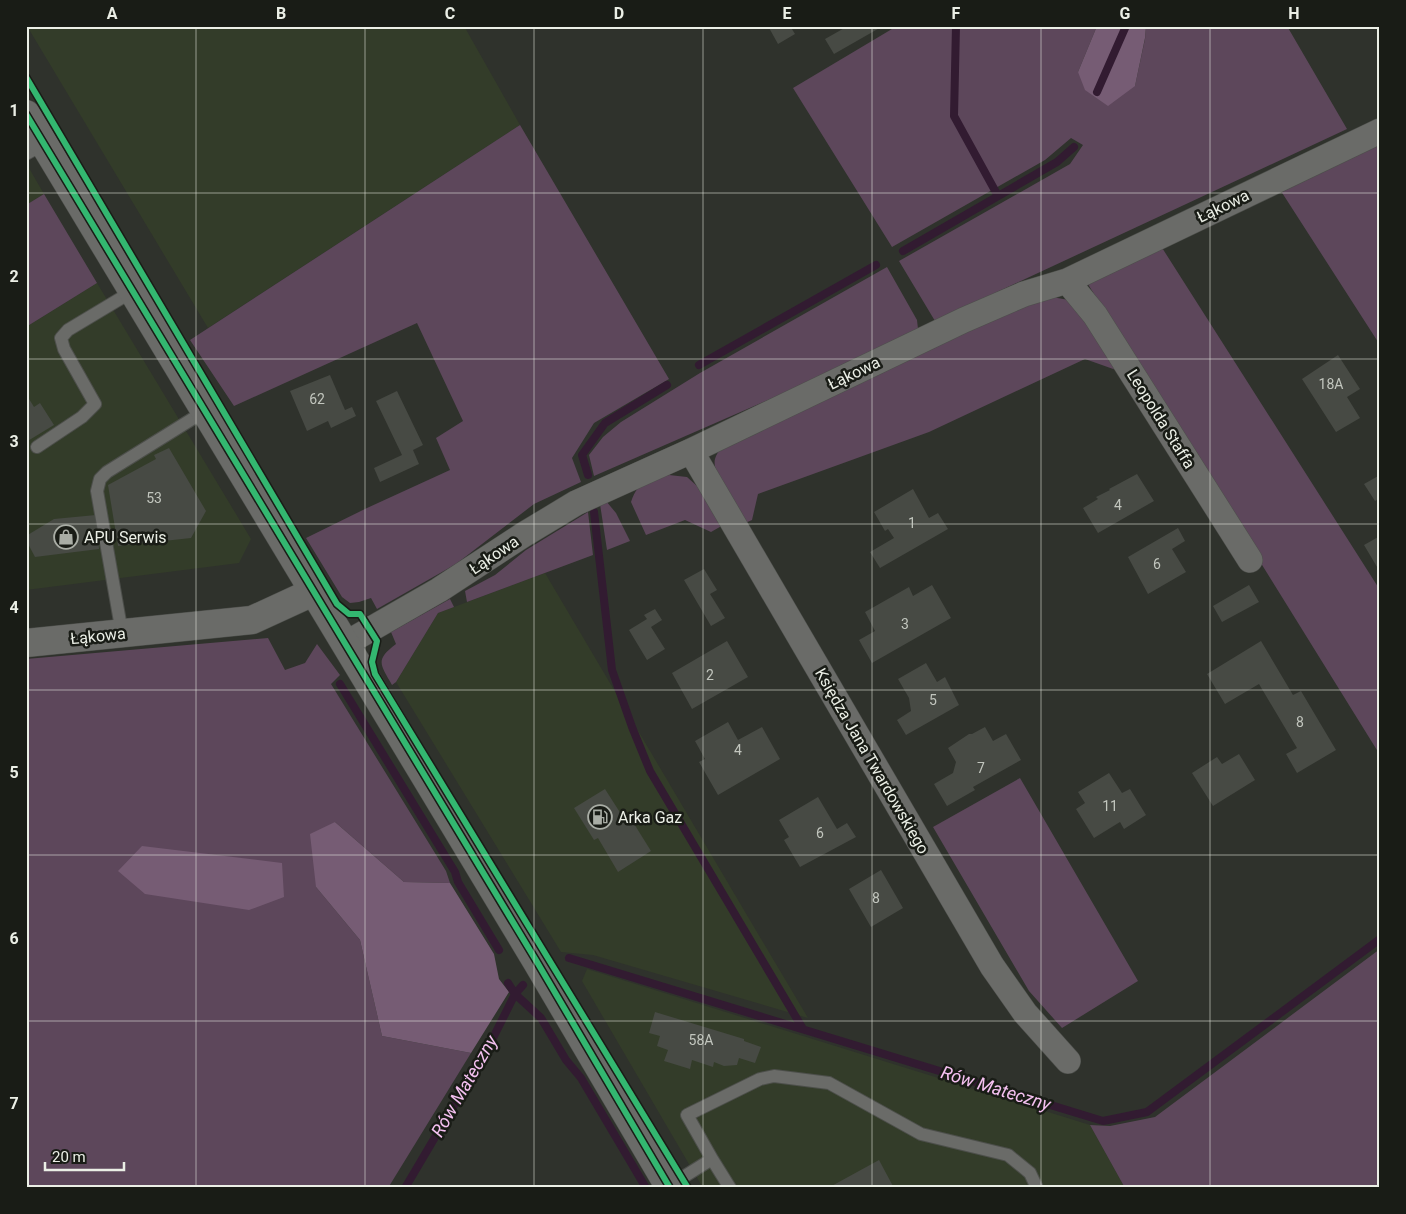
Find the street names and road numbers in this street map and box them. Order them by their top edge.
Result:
street label: Łąkowa [1194,185,1252,227]
street label: Łąkowa [825,352,883,394]
street label: Leopolda Staffa [1123,366,1199,472]
street label: Łąkowa [466,532,522,578]
street label: Łąkowa [70,624,126,648]
street label: Księdza Jana Twardowskiego [811,665,933,857]

